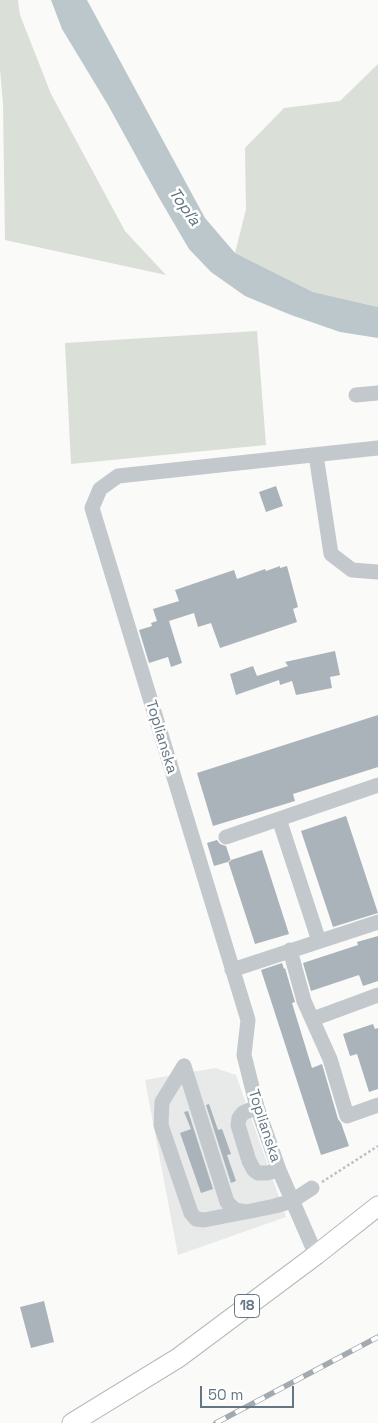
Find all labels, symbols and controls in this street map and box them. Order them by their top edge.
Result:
water label: Topľa [164,184,204,230]
street label: Toplianska [141,698,181,776]
street label: Toplianska [244,1087,284,1165]
road number: 18 [234,1294,260,1318]
scale bar [203,1376,297,1408]
text: 50 m [208,1385,243,1404]

